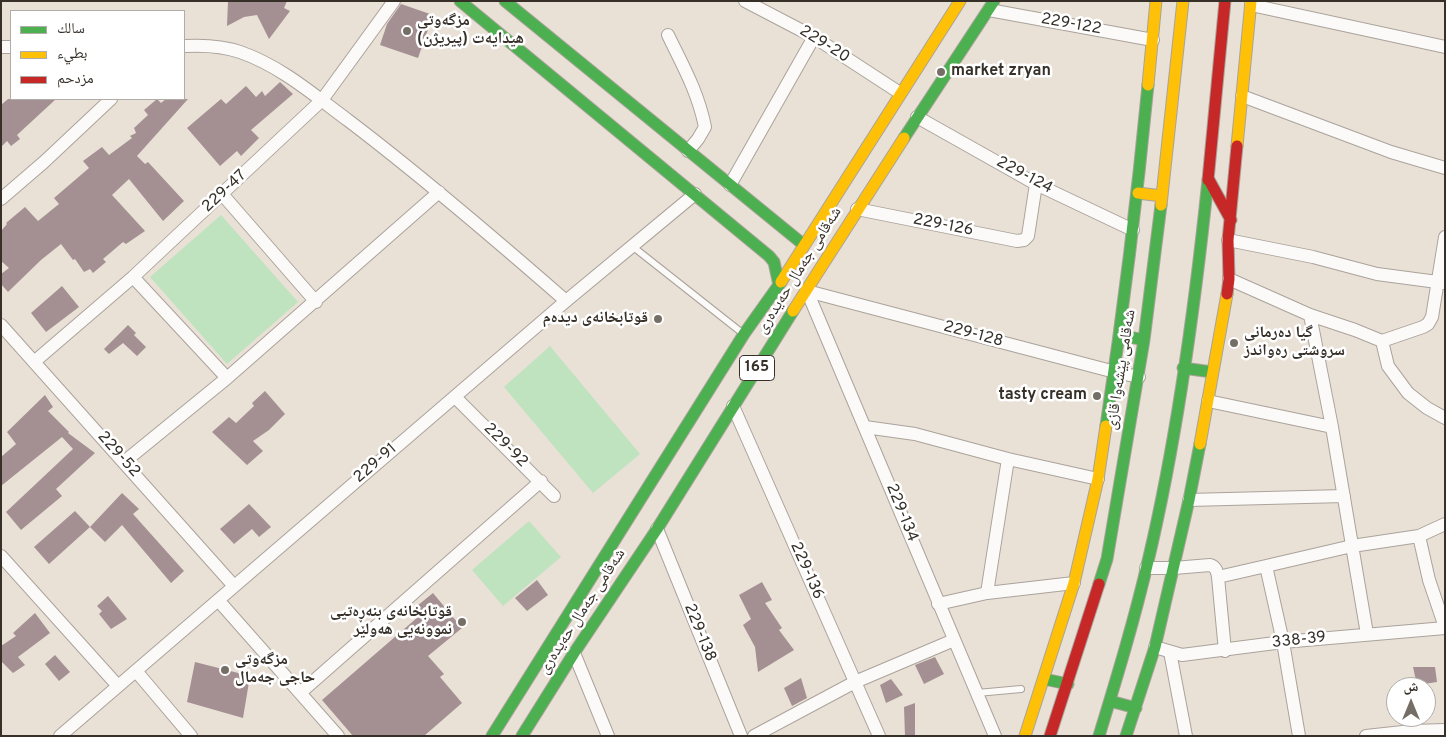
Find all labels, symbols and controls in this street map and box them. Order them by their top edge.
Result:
legend [10,10,185,100]
street label: 229-122 [1039,10,1103,40]
place label: مزگه‌وتی هیدایه‌ت (پیریژن) [417,12,524,50]
text: سالك [57,20,85,39]
street label: 229-20 [795,22,853,68]
marker: مزگه‌وتی هیدایه‌ت (پیریژن) [401,25,413,37]
text: بطيء [57,45,87,64]
place label: market zryan [951,62,1051,82]
marker: market zryan [935,66,947,78]
text: مزدحم [57,70,94,89]
street label: 229-124 [993,153,1055,199]
street label: 229-47 [199,167,251,217]
street label: شەقامی جەمال حەیدەری [753,204,847,338]
street label: 229-126 [911,211,975,241]
street label: شەقامی پێشەوا قازی [1103,308,1141,432]
place label: قوتابخانەی دیدەم [543,309,648,329]
marker: قوتابخانەی دیدەم [652,313,664,325]
street label: 229-128 [941,318,1005,352]
place label: گیا دەرمانی سروشتی رەواندز [1244,324,1345,362]
marker: گیا دەرمانی سروشتی رەواندز [1228,337,1240,349]
road number: 165 [740,356,774,380]
place label: tasty cream [998,386,1087,406]
marker: tasty cream [1091,390,1103,402]
street label: 229-92 [479,420,531,472]
street label: 229-52 [92,428,144,482]
street label: 229-91 [350,440,402,488]
street label: 229-134 [881,481,921,545]
street label: 229-136 [785,539,827,603]
street label: شەقامی جەمال حەیدەری [535,546,631,678]
street label: 229-138 [679,601,719,665]
place label: قوتابخانەی بنەڕەتیی نموونەیی هەولێر [330,603,452,641]
marker: قوتابخانەی بنەڕەتیی نموونەیی هەولێر [456,616,468,628]
street label: 338-39 [1271,629,1327,653]
place label: مزگەوتی حاجی جەمال [235,651,315,689]
marker: مزگەوتی حاجی جەمال [219,664,231,676]
north arrow [1386,677,1436,727]
text: ش [1404,679,1418,696]

